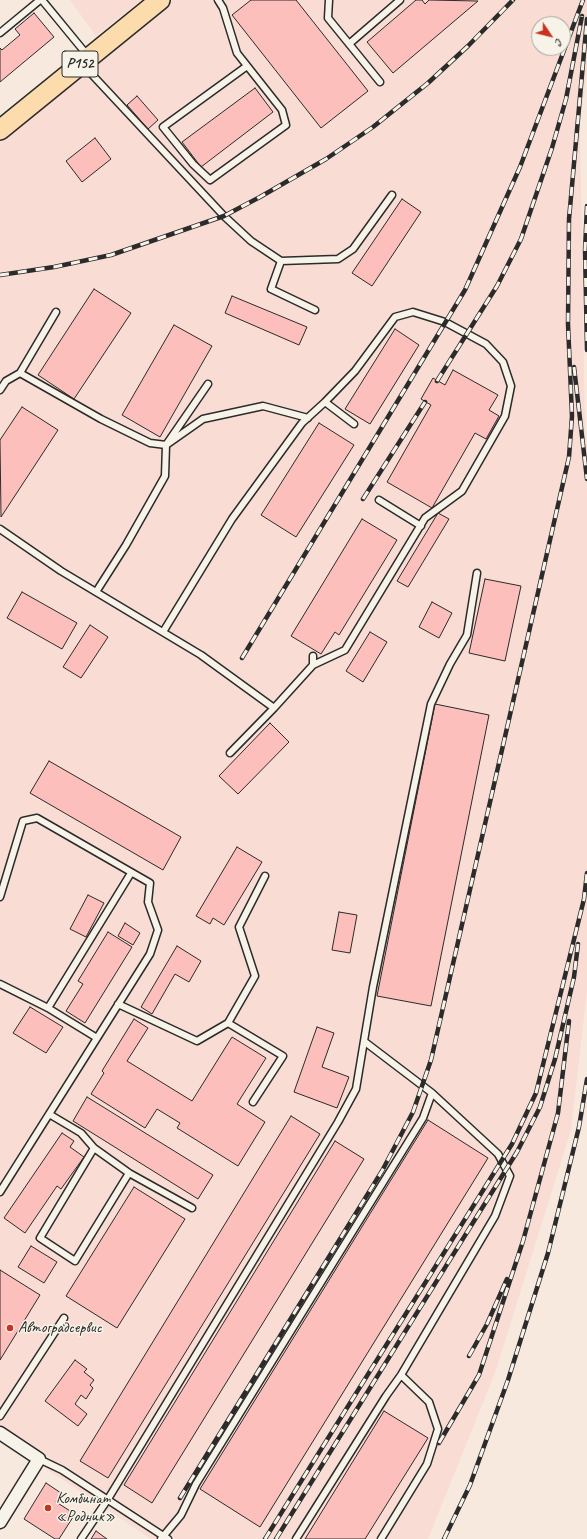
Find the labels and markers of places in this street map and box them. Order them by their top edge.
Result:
place label: Автоградсервис [18,1318,102,1338]
marker: Автоградсервис [5,1323,15,1333]
place label: Комбинат «Родник» [56,1489,115,1527]
marker: Комбинат «Родник» [43,1503,53,1513]

